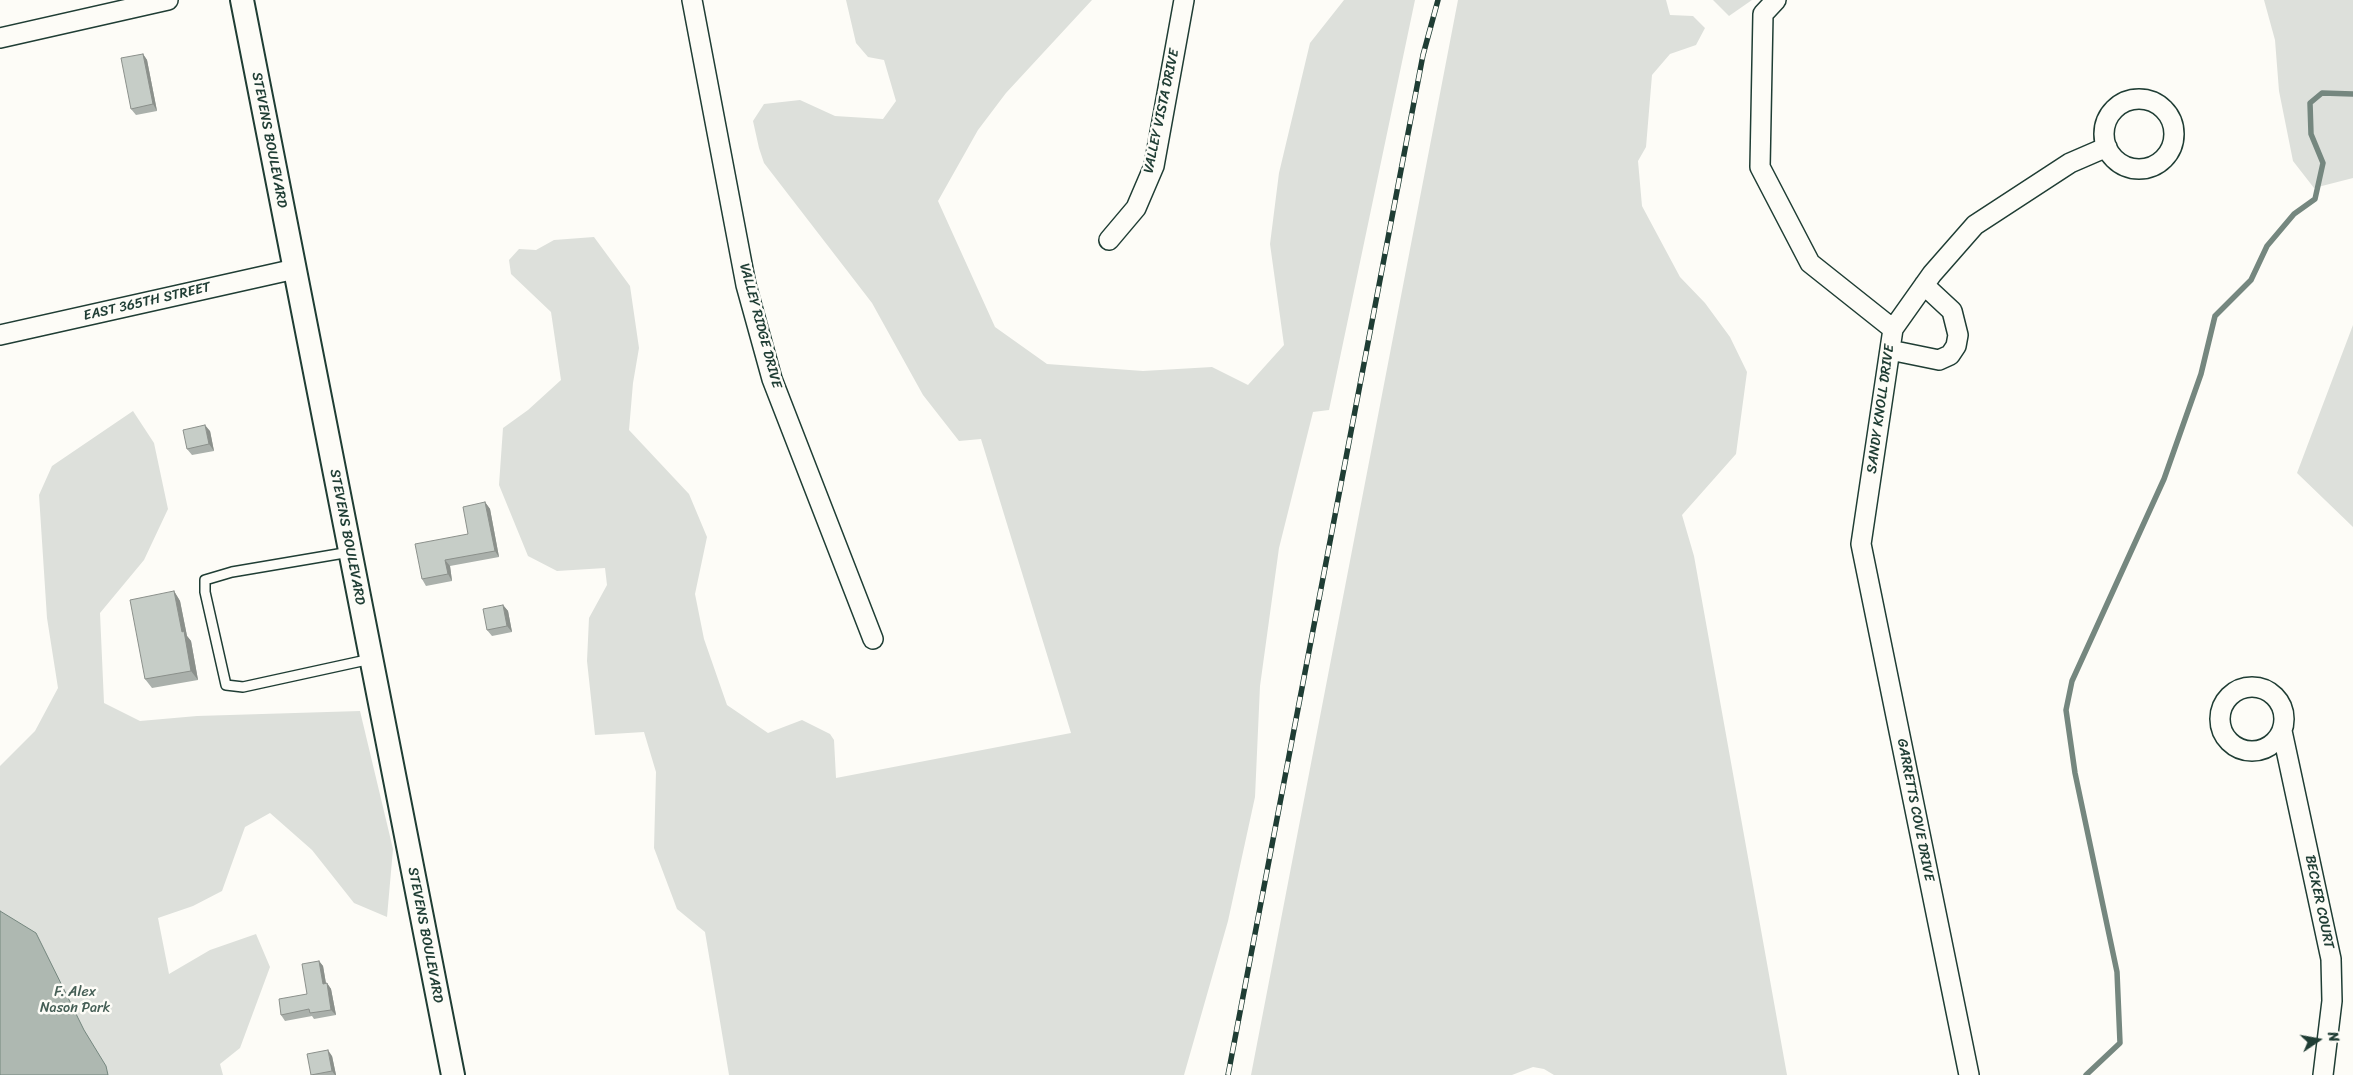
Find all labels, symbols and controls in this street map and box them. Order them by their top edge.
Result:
street label: VALLEY VISTA DRIVE [1141,47,1183,175]
street label: STEVENS BOULEVARD [248,71,290,209]
street label: VALLEY RIDGE DRIVE [735,262,785,390]
street label: EAST 365TH STREET [82,279,212,325]
street label: SANDY KNOLL DRIVE [1864,343,1898,475]
street label: STEVENS BOULEVARD [326,468,368,606]
street label: GARRETTS COVE DRIVE [1893,737,1937,883]
street label: BECKER COURT [2301,854,2337,950]
street label: STEVENS BOULEVARD [404,866,446,1004]
park label: F. Alex Nason Park [40,984,110,1016]
north arrow [2293,1015,2343,1065]
text: N [2320,1029,2346,1044]

